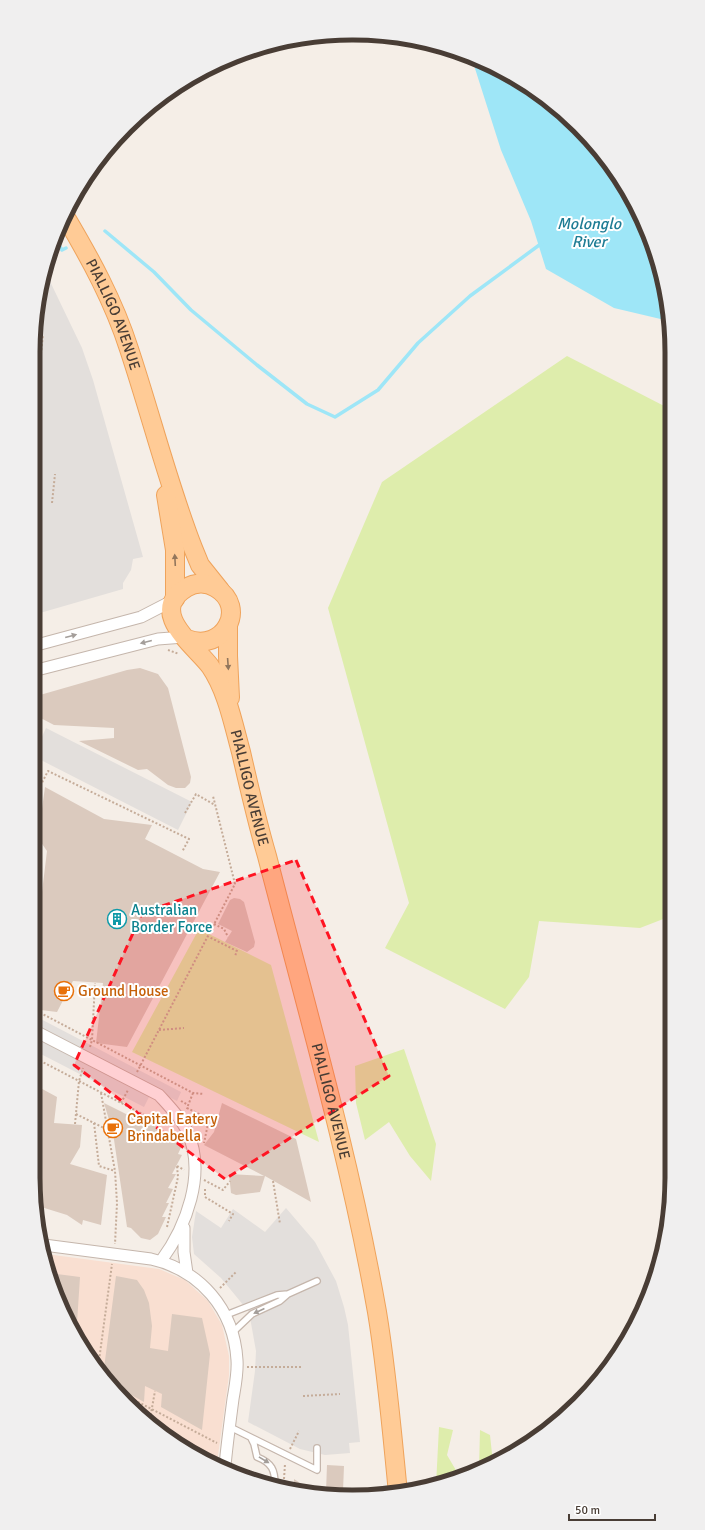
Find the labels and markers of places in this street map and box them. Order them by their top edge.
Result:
place label: Australian Border Force [131,901,212,936]
building icon: Australian Border Force [106,908,128,930]
cafe icon: Ground House [53,980,75,1002]
place label: Ground House [78,982,169,1000]
place label: Capital Eatery Brindabella [127,1110,217,1145]
cafe icon: Capital Eatery Brindabella [102,1117,124,1139]

